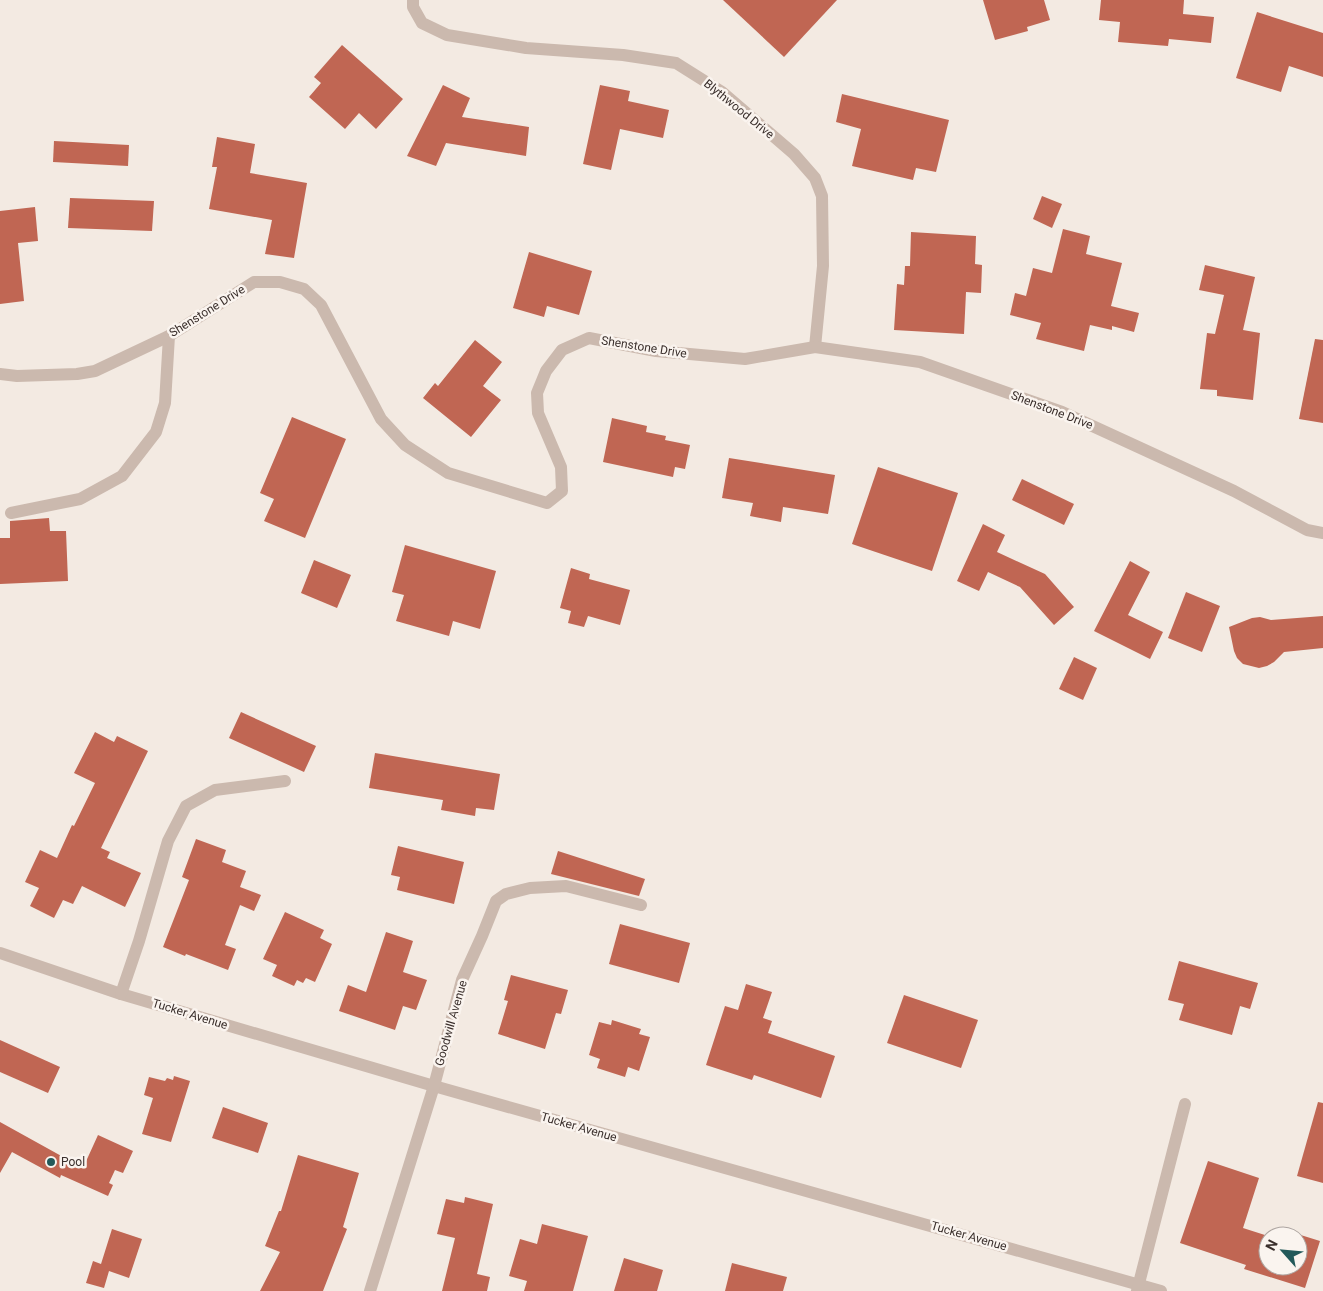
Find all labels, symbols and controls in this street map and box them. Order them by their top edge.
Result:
street label: Blythwood Drive [701,76,777,142]
street label: Shenstone Drive [167,282,247,340]
street label: Shenstone Drive [600,333,688,361]
street label: Shenstone Drive [1009,388,1095,432]
street label: Goodwill Avenue [432,978,470,1068]
street label: Tucker Avenue [151,996,229,1032]
street label: Tucker Avenue [540,1110,618,1144]
place label: Pool [61,1155,85,1169]
marker: Pool [45,1156,57,1168]
street label: Tucker Avenue [930,1219,1008,1253]
north arrow [1258,1226,1308,1276]
text: N [1262,1237,1281,1253]

